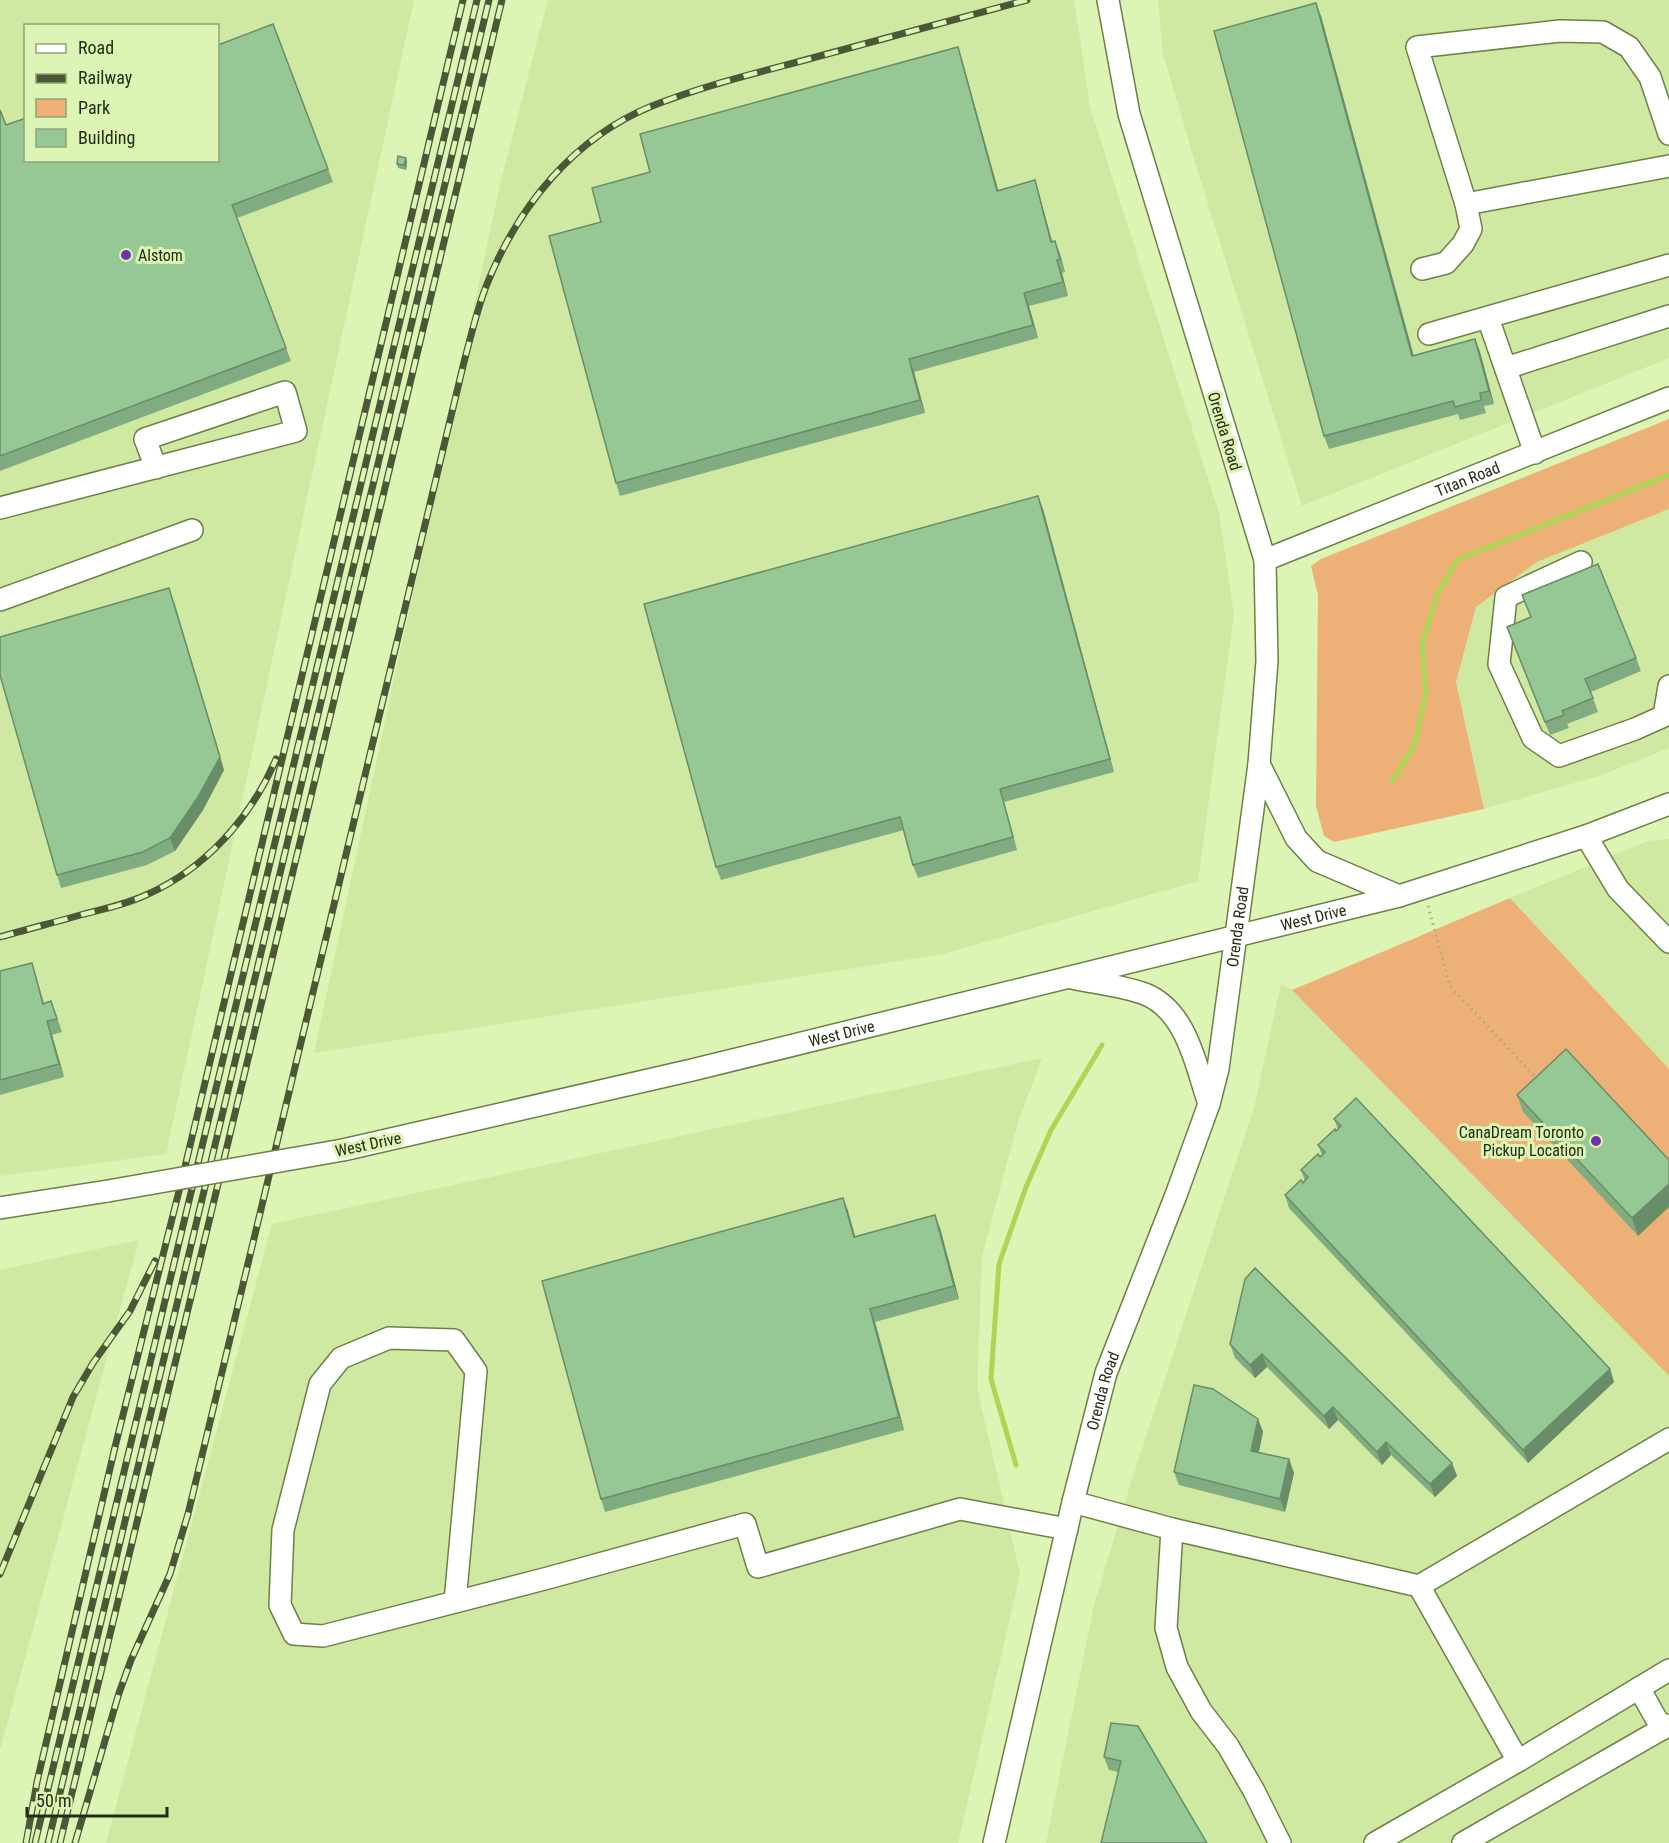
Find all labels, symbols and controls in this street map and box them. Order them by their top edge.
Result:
legend [24,24,219,162]
text: Road [78,37,114,58]
text: Railway [78,67,133,88]
text: Park [78,97,110,118]
text: Building [78,127,135,148]
place label: Alstom [138,246,183,265]
marker: Alstom [119,248,133,262]
street label: Orenda Road [1204,390,1245,473]
street label: Titan Road [1432,458,1503,501]
street label: Orenda Road [1223,885,1252,968]
street label: West Drive [1279,900,1348,935]
street label: West Drive [807,1016,876,1051]
place label: CanaDream Toronto Pickup Location [1459,1123,1584,1160]
street label: West Drive [333,1128,403,1161]
marker: CanaDream Toronto Pickup Location [1589,1134,1603,1148]
street label: Orenda Road [1083,1349,1123,1432]
scale bar [27,1780,166,1818]
text: 50 m [36,1790,71,1811]

